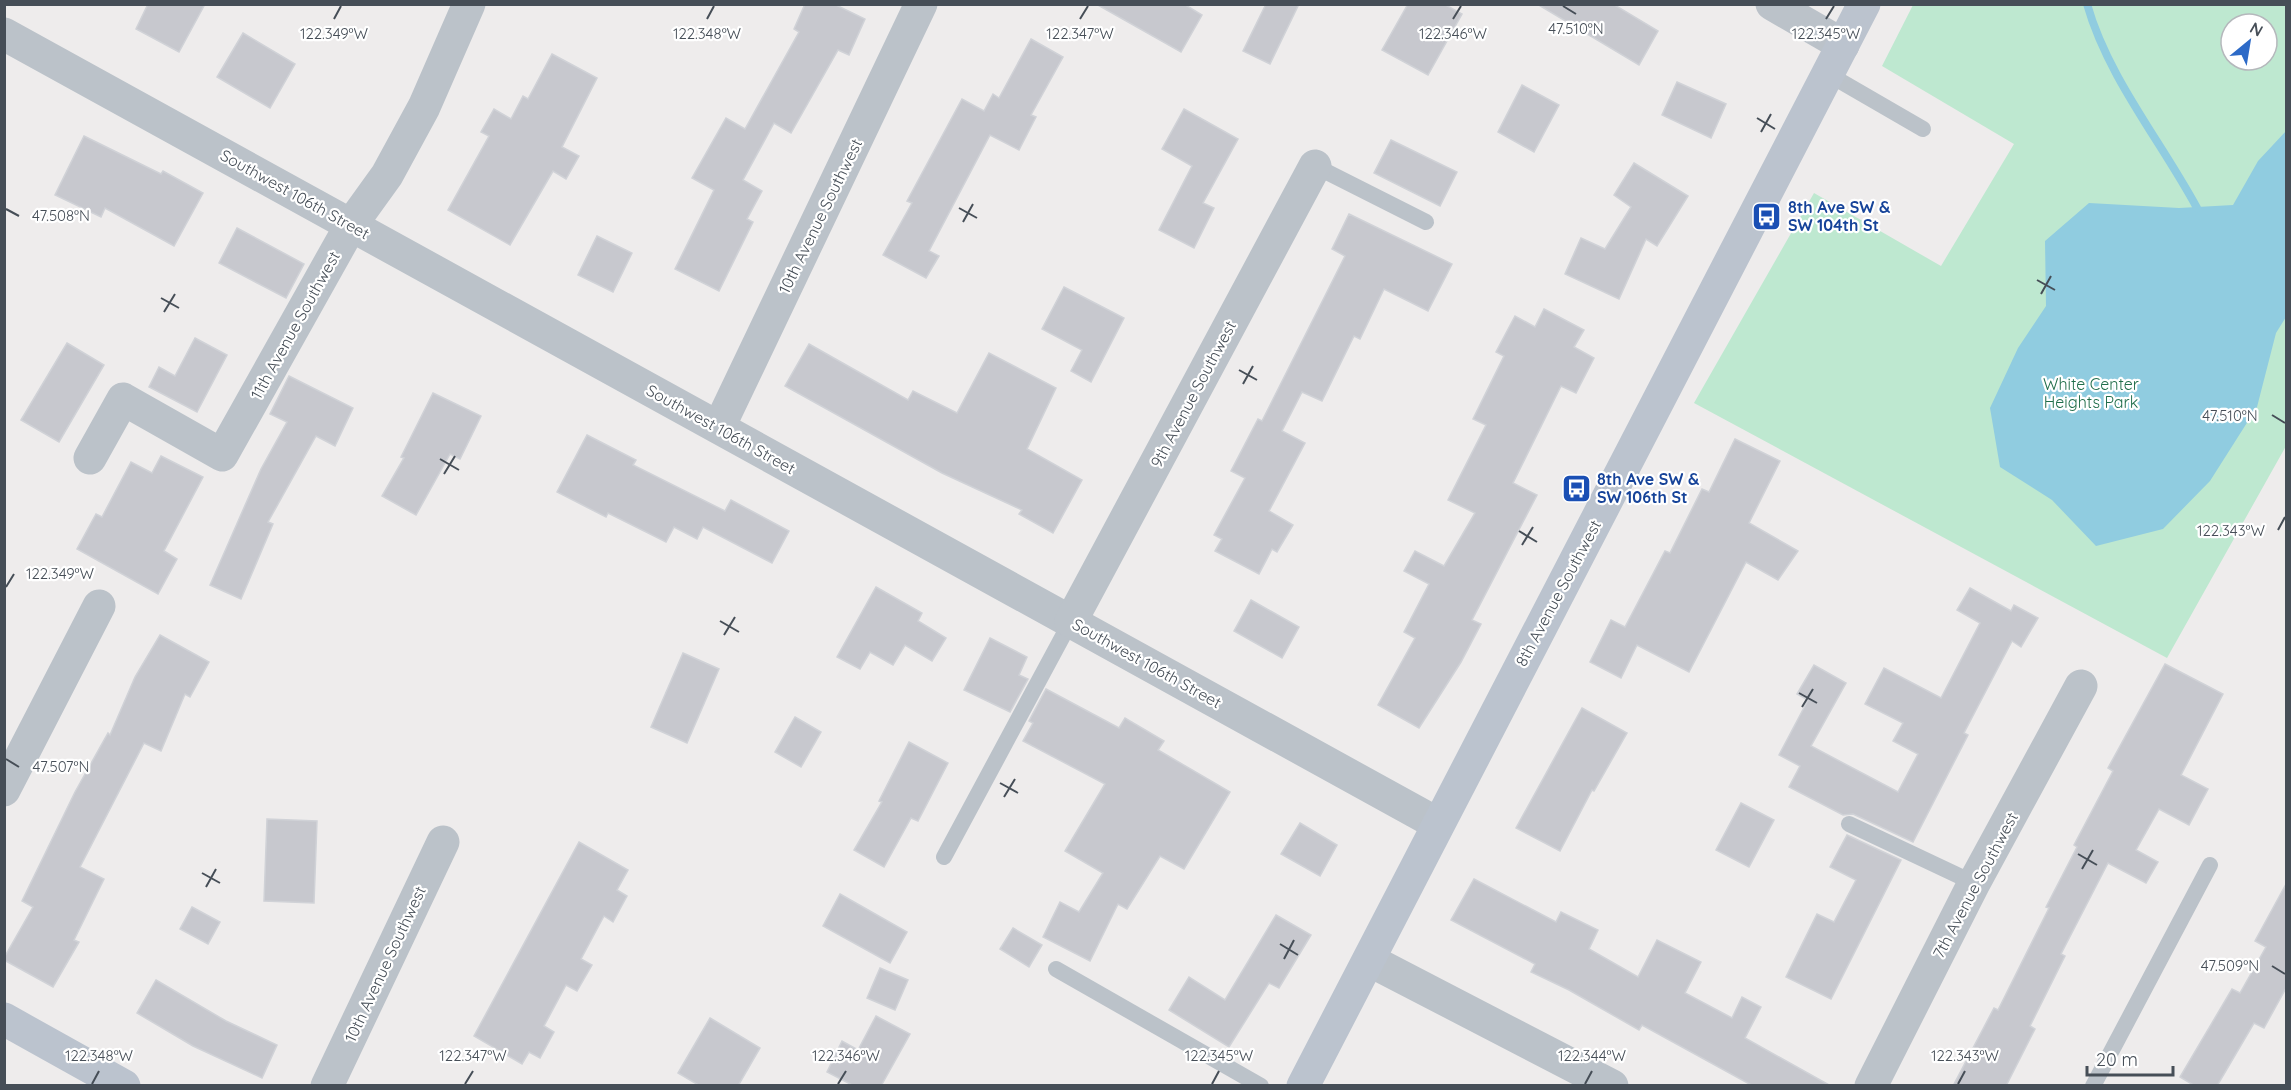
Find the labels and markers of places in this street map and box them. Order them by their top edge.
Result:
place label: 8th Ave SW & SW 104th St [1788,197,1890,235]
bus stop icon: 8th Ave SW & SW 104th St [1751,200,1783,232]
place label: 8th Ave SW & SW 106th St [1597,469,1699,507]
bus stop icon: 8th Ave SW & SW 106th St [1560,472,1592,504]

